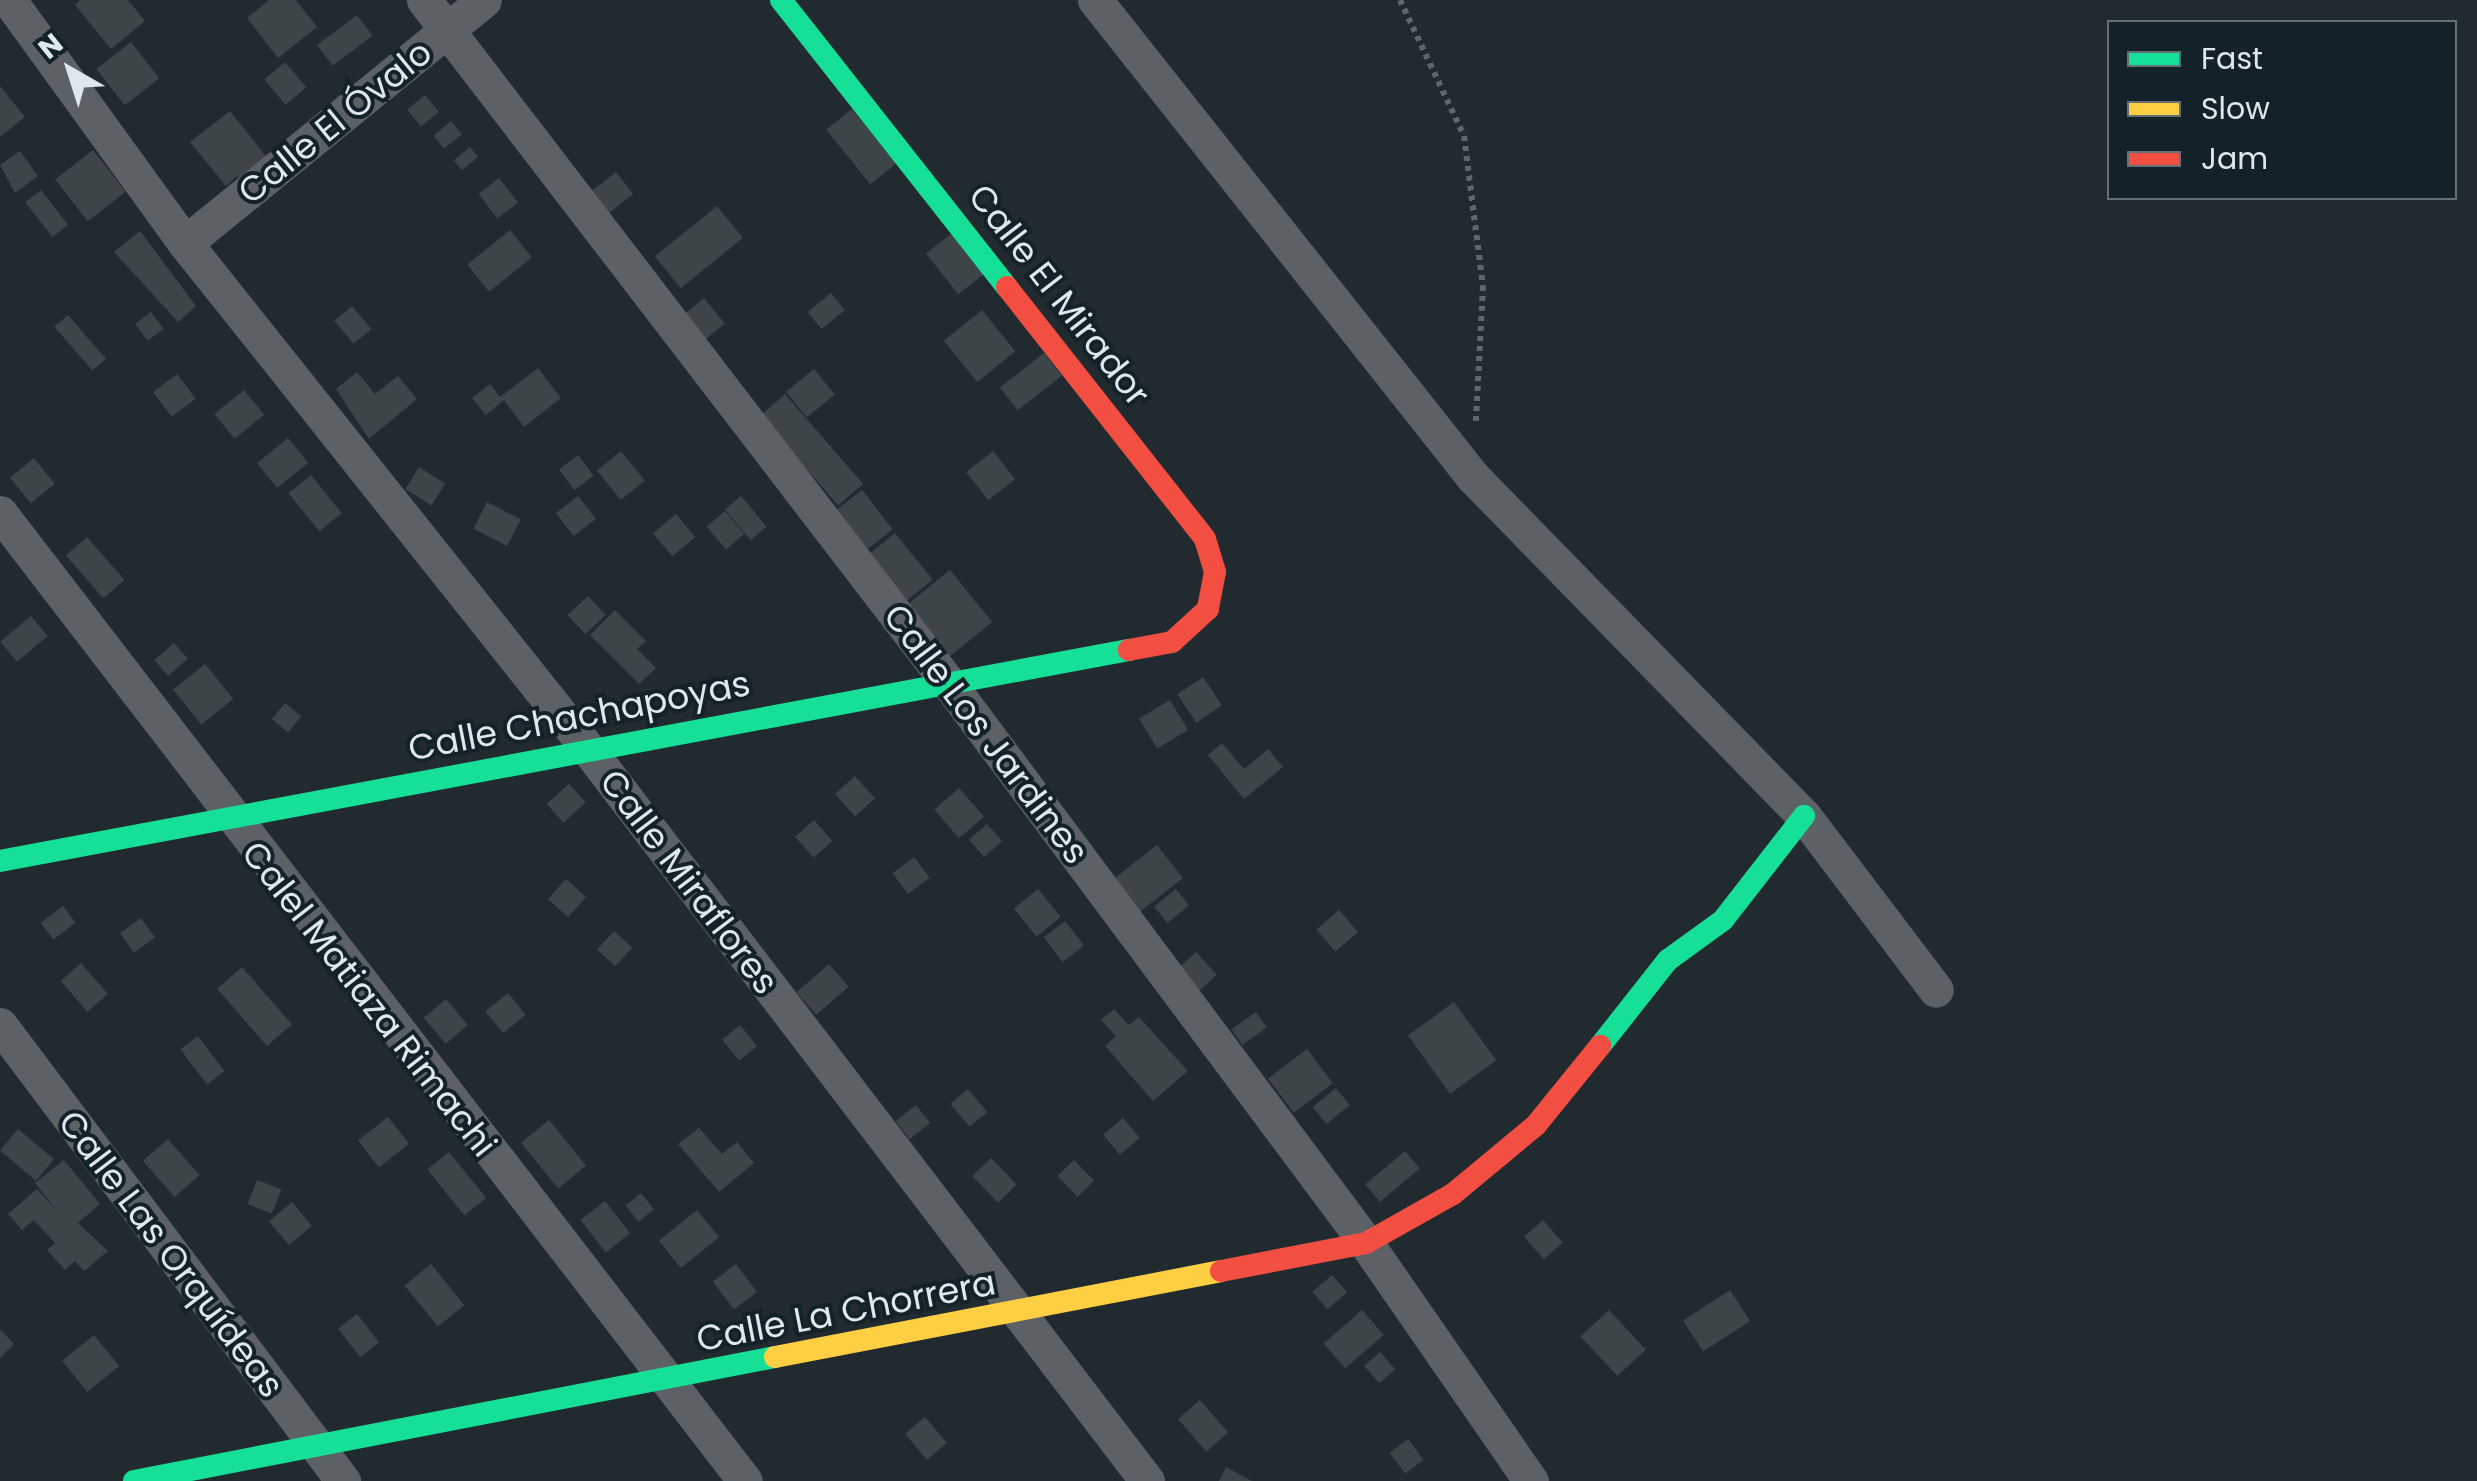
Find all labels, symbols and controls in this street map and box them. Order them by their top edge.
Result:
north arrow [20,20,120,120]
legend [2107,20,2457,200]
text: N [30,25,71,68]
street label: Calle El Óvalo [230,31,440,213]
text: Fast [2201,37,2263,80]
text: Slow [2201,87,2270,130]
text: Jam [2201,137,2268,180]
street label: Calle El Mirador [960,176,1158,414]
street label: Calle Los Jardines [875,596,1097,872]
street label: Calle Chachapoyas [405,662,753,770]
street label: Calle Miraflores [591,762,787,1002]
street label: Calel Matiaza Rimachi [233,833,505,1165]
street label: Calle Las Orquídeas [50,1102,292,1406]
street label: Calle La Chorrera [693,1261,999,1361]

